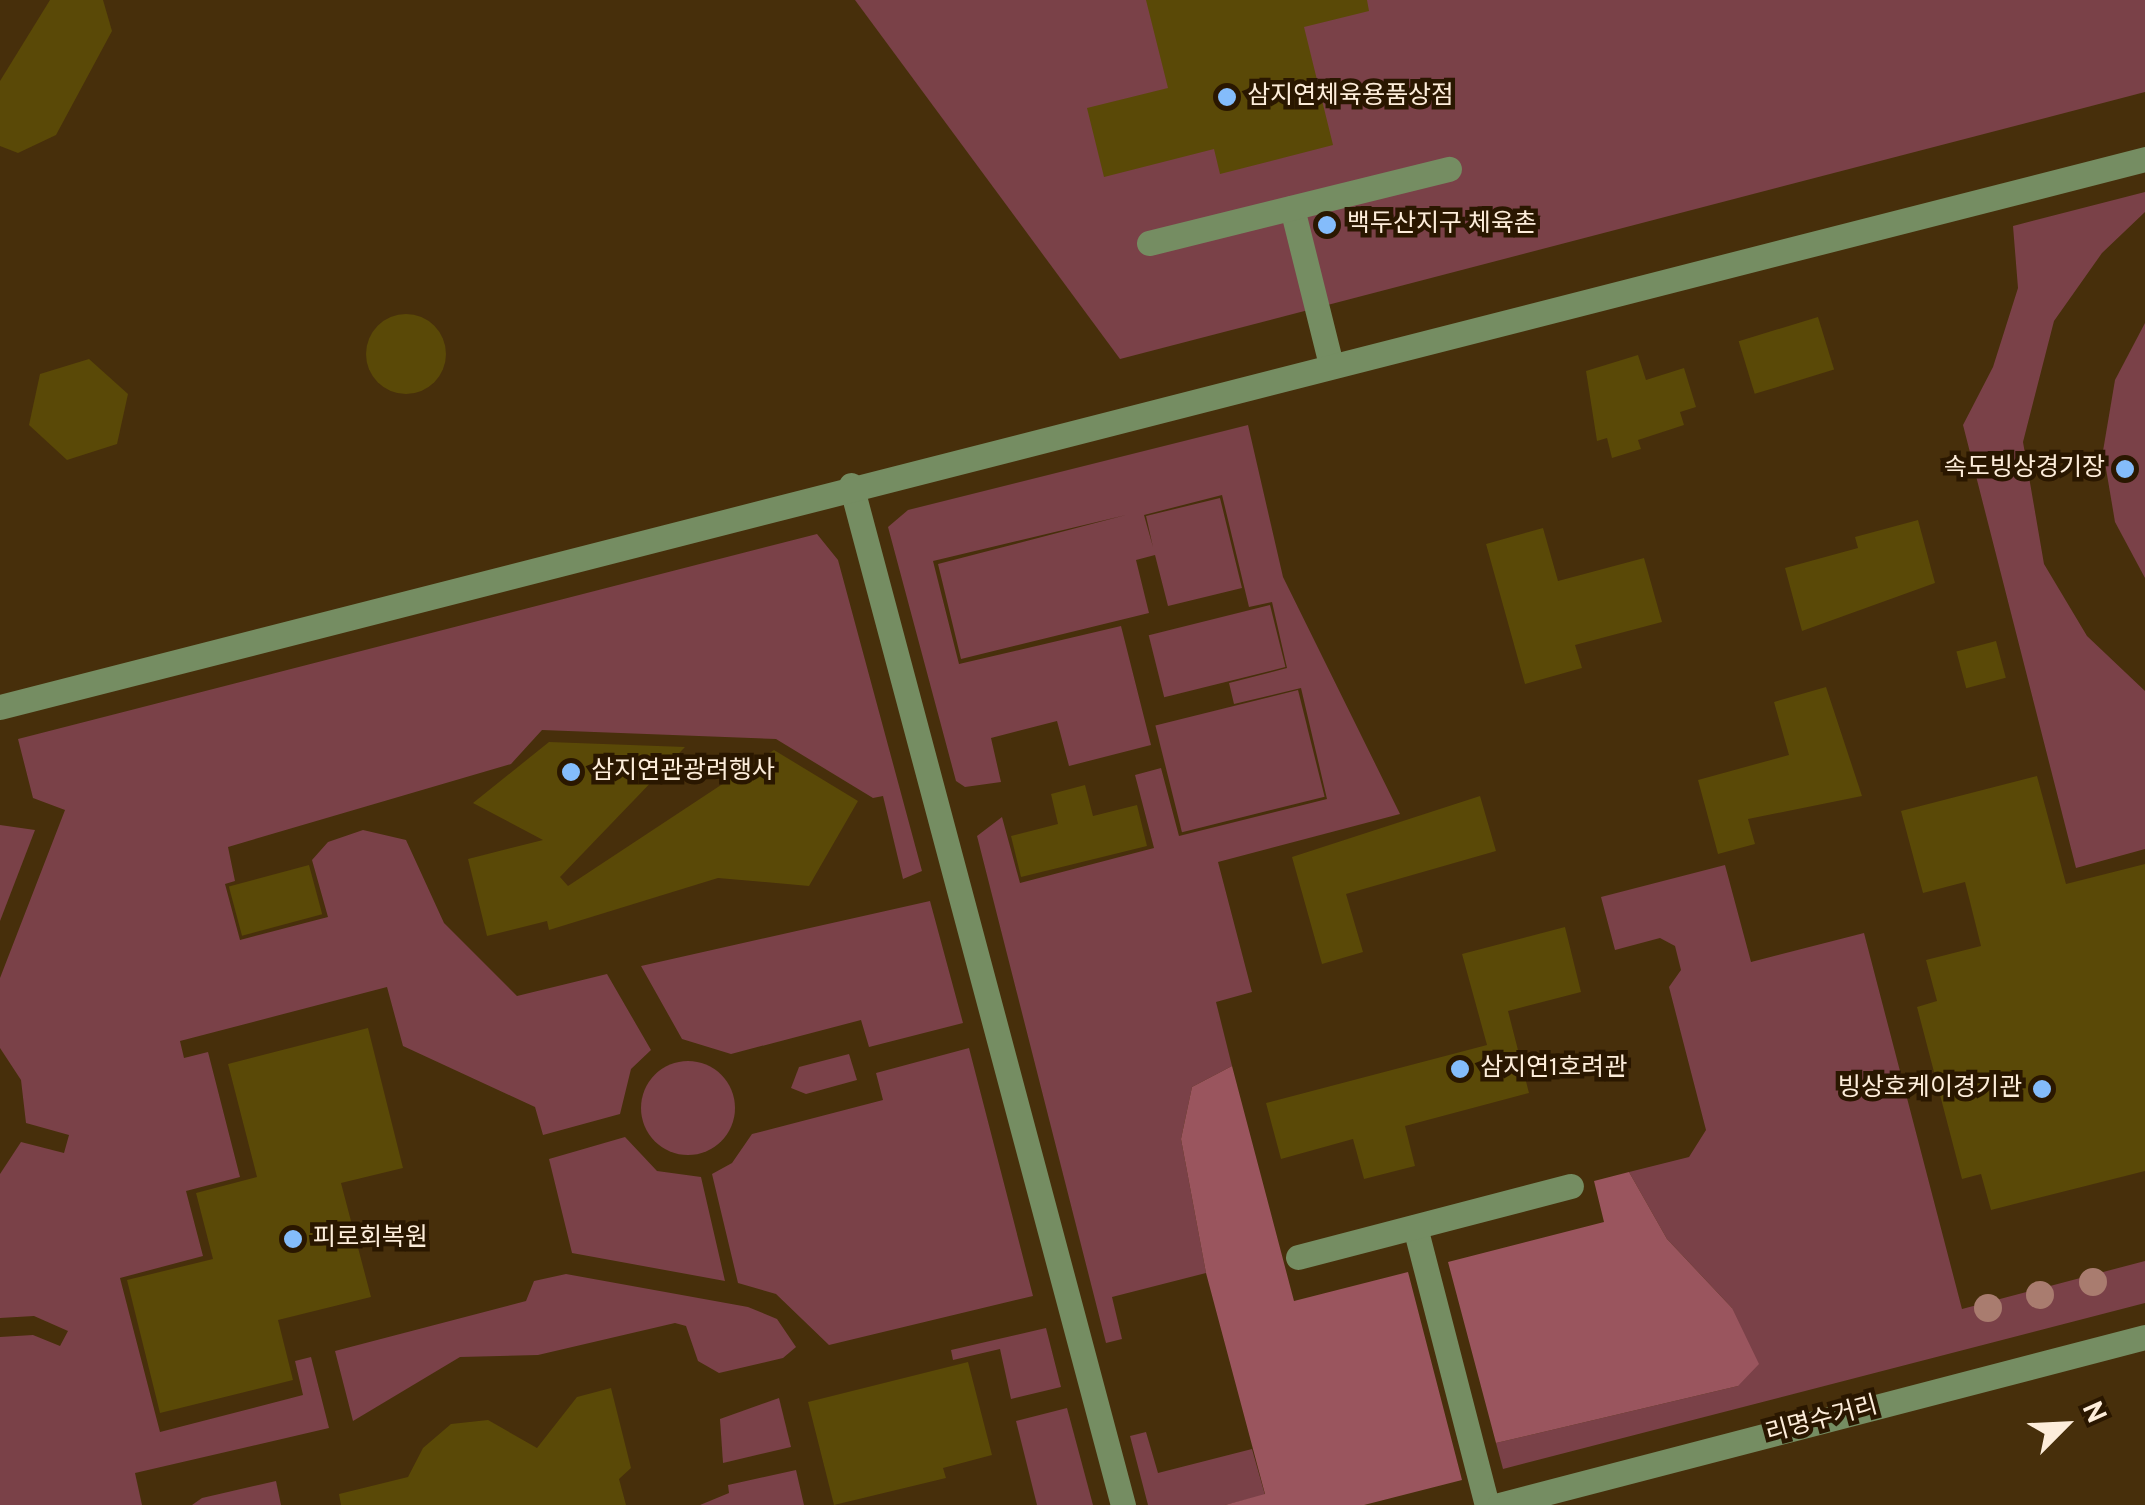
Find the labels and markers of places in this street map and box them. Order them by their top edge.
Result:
place label: 삼지연체육용품상점 [1247,82,1454,112]
marker: 삼지연체육용품상점 [1216,86,1238,108]
place label: 백두산지구 체육촌 [1347,210,1537,240]
marker: 백두산지구 체육촌 [1316,214,1338,236]
place label: 속도빙상경기장 [1944,454,2105,484]
marker: 속도빙상경기장 [2114,458,2136,480]
place label: 삼지연관광려행사 [591,757,775,787]
marker: 삼지연관광려행사 [560,761,582,783]
place label: 삼지연1호려관 [1480,1054,1627,1084]
marker: 삼지연1호려관 [1449,1058,1471,1080]
place label: 빙상호케이경기관 [1838,1074,2022,1104]
marker: 빙상호케이경기관 [2031,1078,2053,1100]
place label: 피로회복원 [313,1224,428,1254]
marker: 피로회복원 [282,1228,304,1250]

